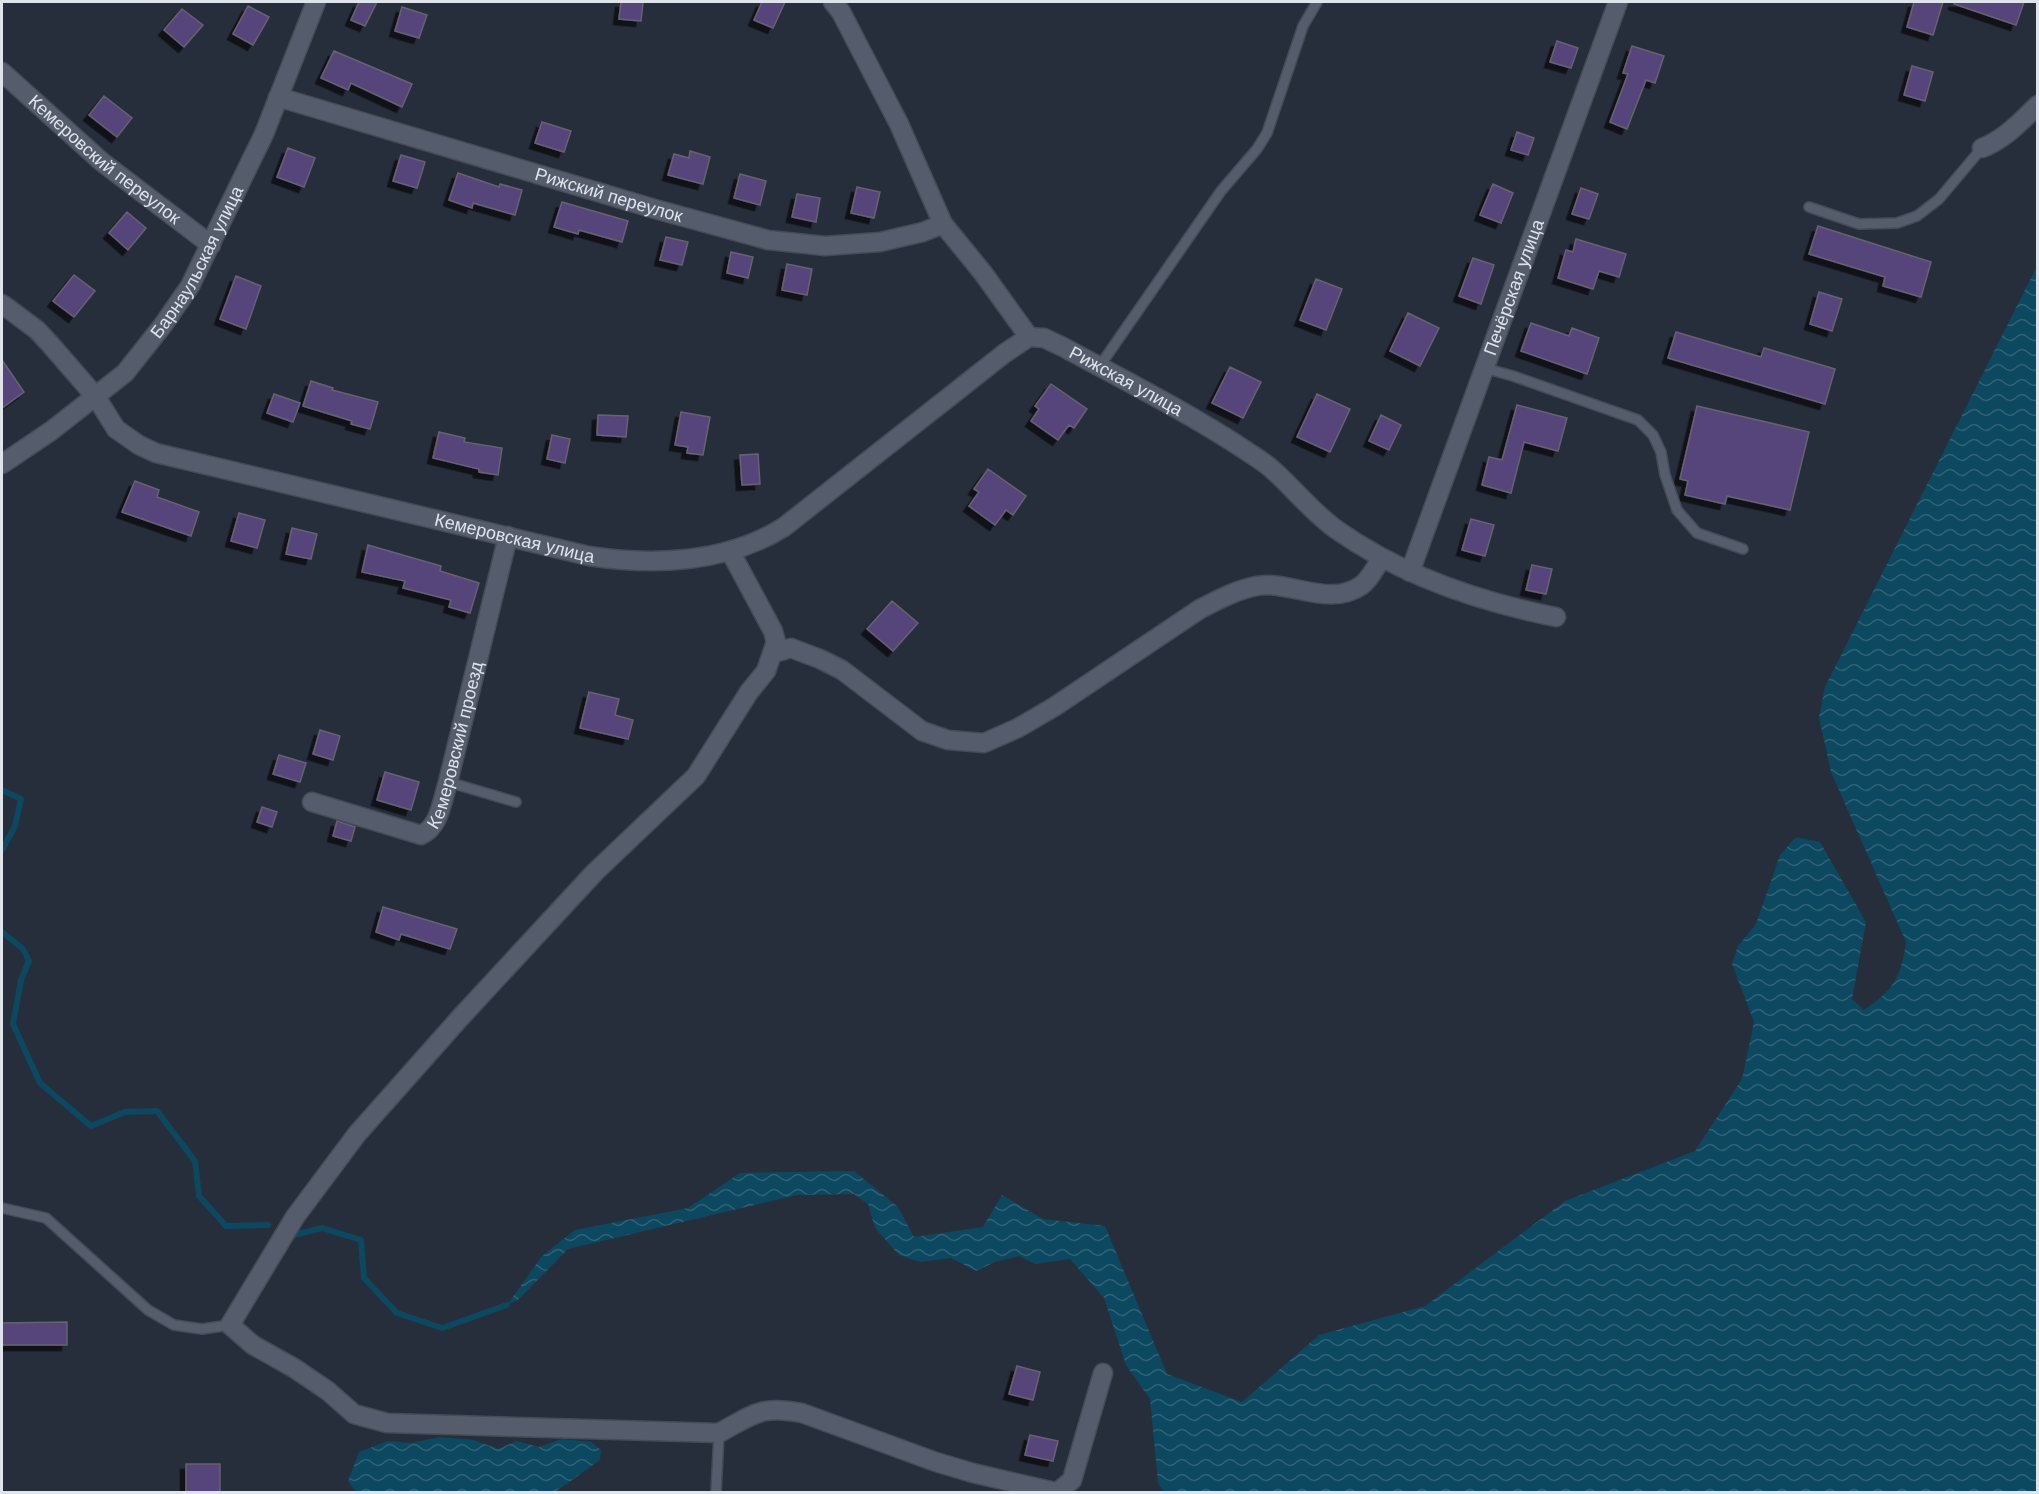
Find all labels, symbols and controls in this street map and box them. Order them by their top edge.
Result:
street label: Кемеровский переулок [25,91,185,228]
street label: Рижский переулок [533,164,685,226]
street label: Барнаульская улица [146,182,248,342]
street label: Печёрская улица [1480,216,1548,358]
street label: Рижская улица [1066,342,1187,420]
street label: Кемеровская улица [433,510,597,567]
street label: Кемеровский проезд [423,659,487,833]

